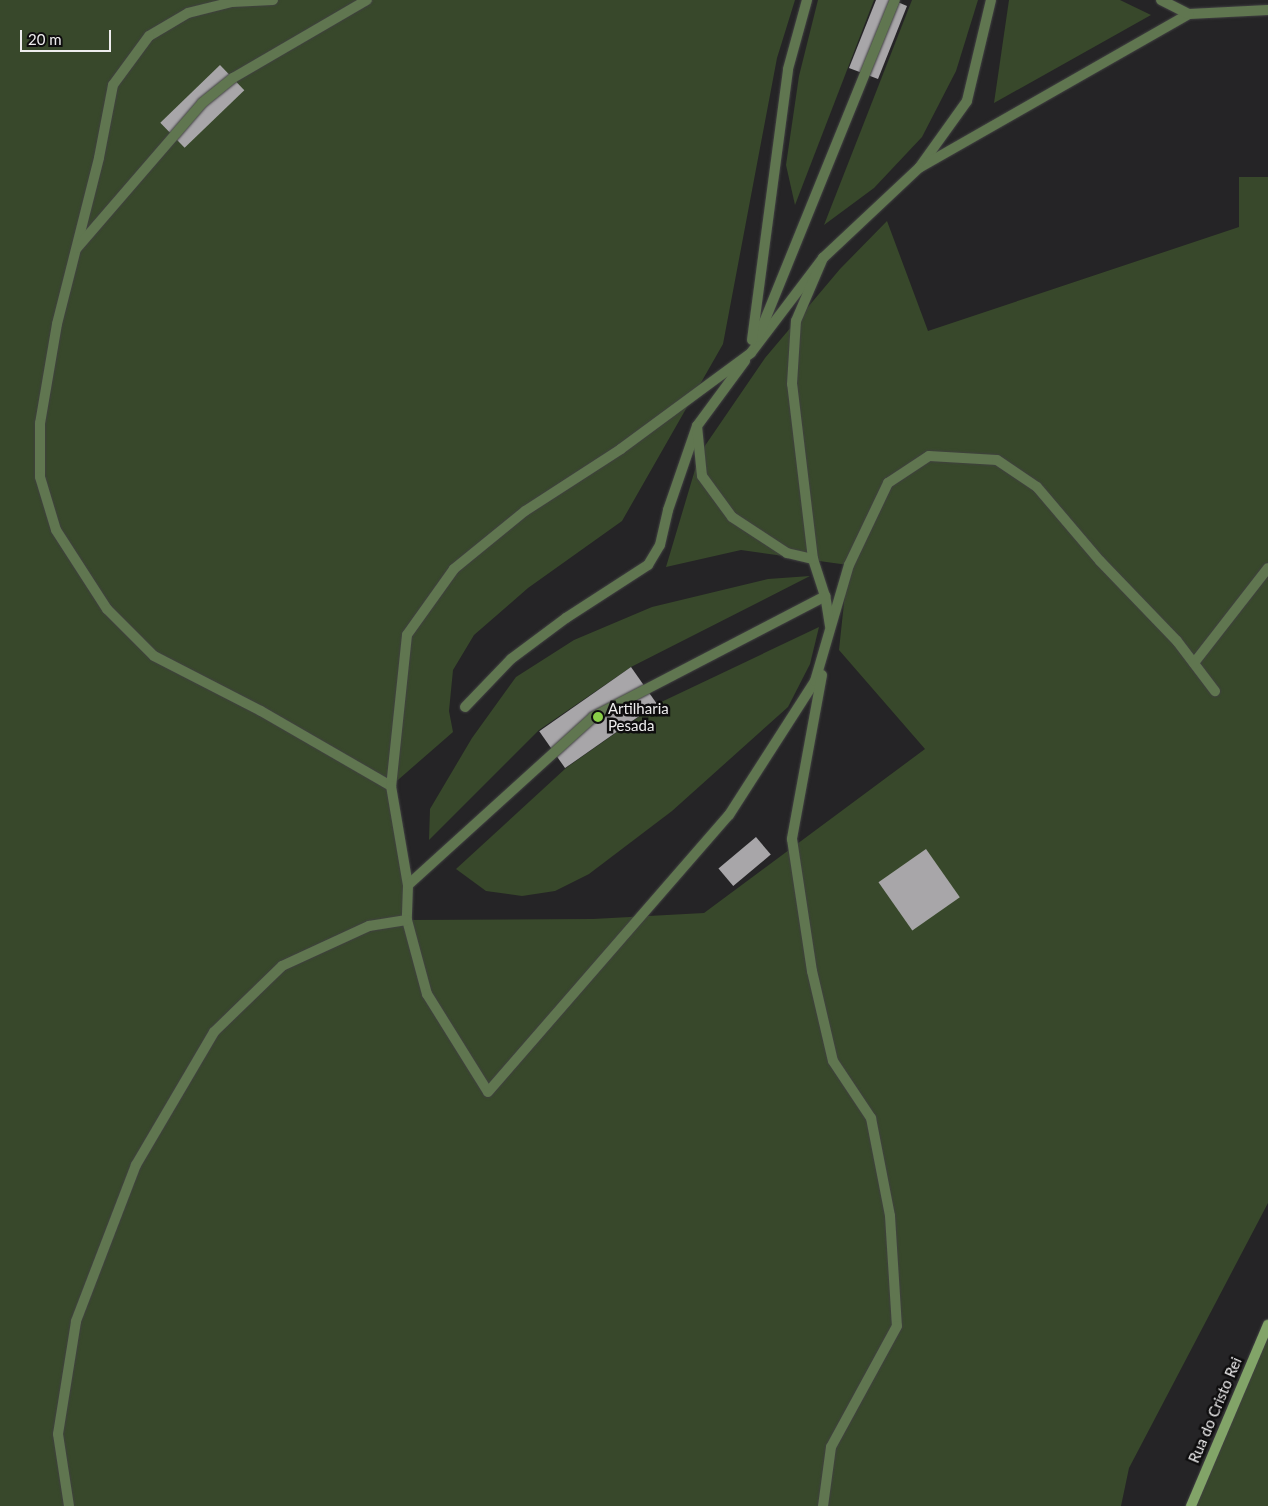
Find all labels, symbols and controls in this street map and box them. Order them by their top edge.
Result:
scale bar [22,20,114,52]
text: 20 m [28,30,62,48]
place label: Artilharia Pesada [608,699,669,734]
marker: Artilharia Pesada [592,711,604,723]
street label: Rua do Cristo Rei [1185,1354,1245,1466]

